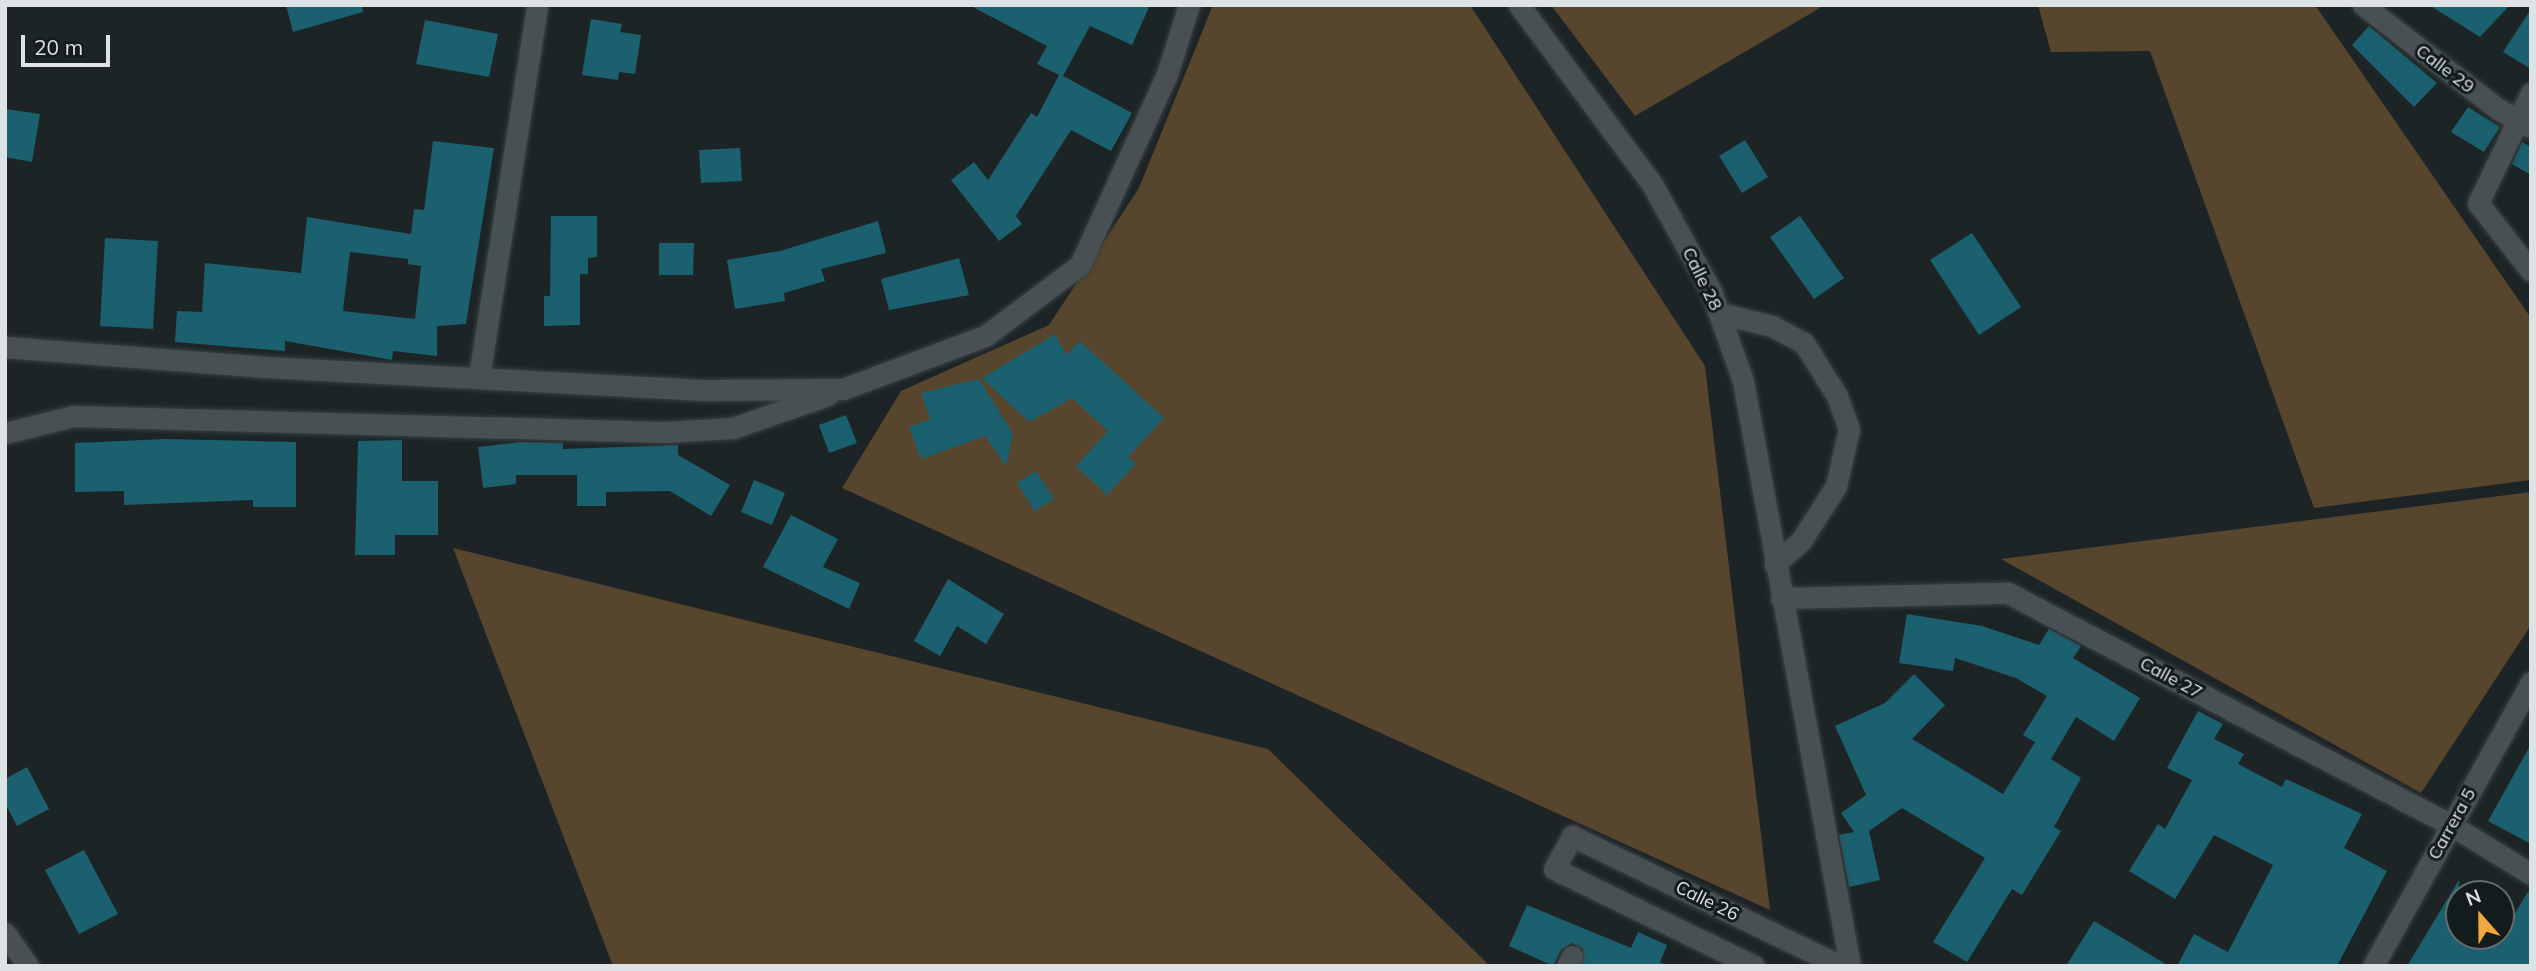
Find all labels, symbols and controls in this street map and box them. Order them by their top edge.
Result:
scale bar [24,21,114,65]
text: 20 m [34,34,83,60]
street label: Calle 29 [2412,40,2478,98]
street label: Calle 28 [1678,244,1726,314]
street label: Calle 27 [2136,653,2206,703]
street label: Carrera 5 [2424,785,2480,863]
street label: Calle 26 [1672,877,1742,925]
north arrow [2445,880,2515,950]
text: N [2462,883,2484,911]

